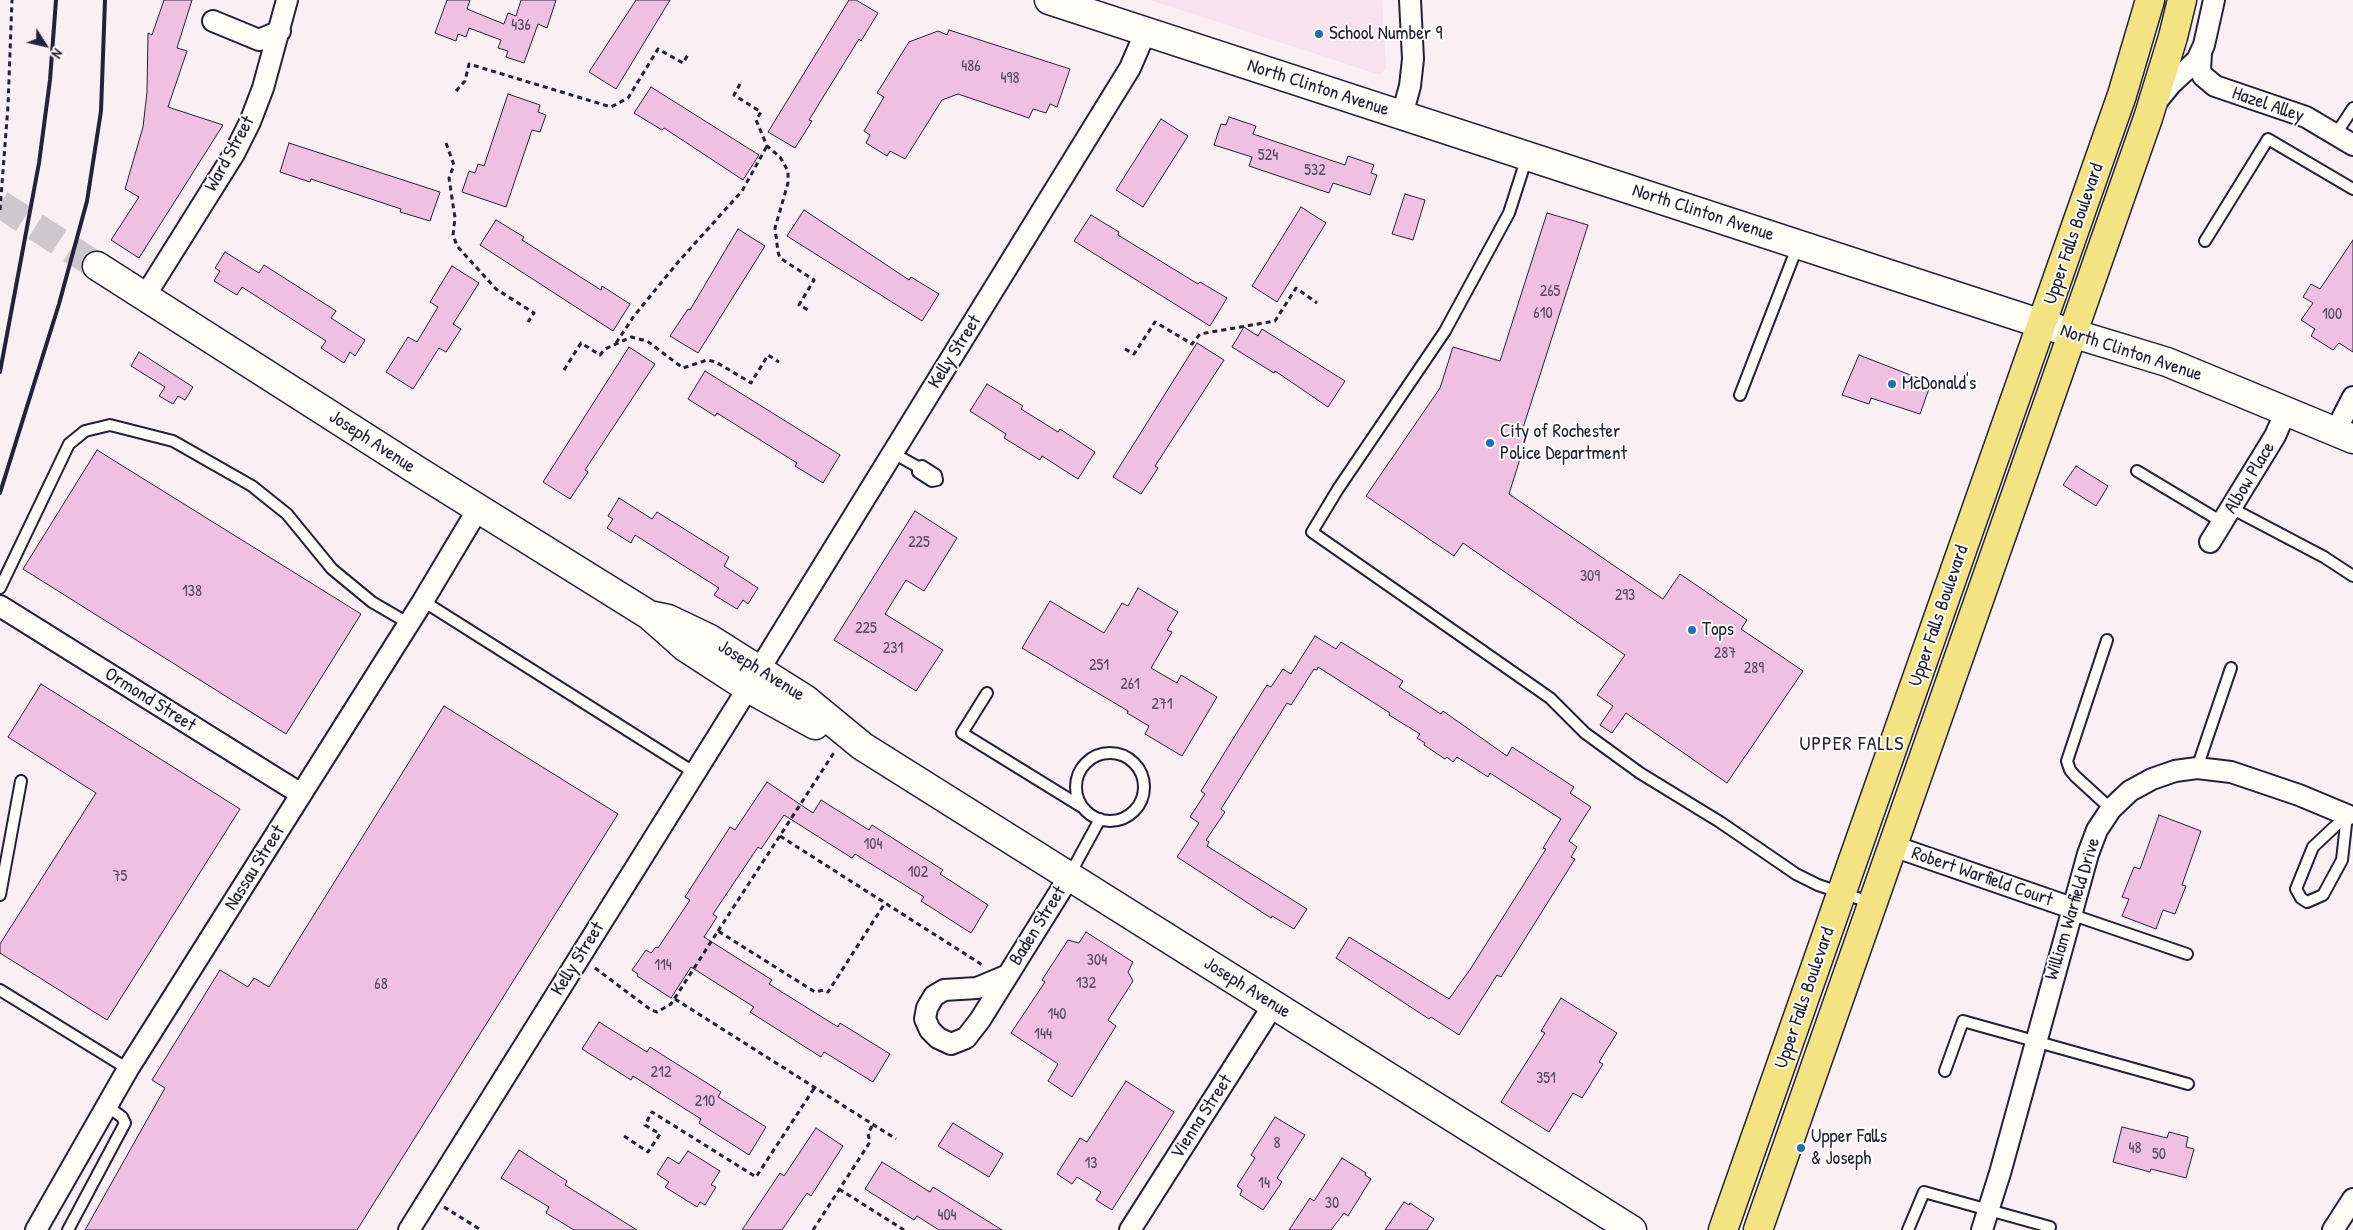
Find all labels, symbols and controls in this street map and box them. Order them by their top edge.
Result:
house number: 436 [511,16,531,36]
north arrow [20,20,70,70]
place label: School Number 9 [1329,23,1442,45]
marker: School Number 9 [1313,28,1325,40]
text: N [48,45,68,62]
street label: North Clinton Avenue [1244,54,1392,122]
house number: 486 [961,57,981,77]
house number: 498 [1001,69,1019,89]
street label: Hazel Alley [2229,82,2307,128]
street label: Ward Street [200,112,260,196]
house number: 524 [1258,146,1278,166]
street label: Upper Falls Boulevard [2039,160,2109,308]
house number: 532 [1304,161,1326,181]
street label: North Clinton Avenue [1629,179,1777,247]
house number: 265 [1540,282,1560,302]
house number: 610 [1533,304,1553,324]
house number: 100 [2322,305,2342,325]
street label: Kelly Street [924,311,986,393]
street label: North Clinton Avenue [2057,319,2205,387]
place label: McDonald's [1902,373,1976,395]
marker: McDonald's [1886,378,1898,390]
street label: Joseph Avenue [325,406,419,478]
place label: City of Rochester Police Department [1500,421,1627,465]
marker: City of Rochester Police Department [1484,437,1496,449]
street label: Albow Place [2220,438,2280,518]
house number: 225 [908,533,930,553]
street label: Upper Falls Boulevard [1904,542,1974,690]
house number: 309 [1580,567,1600,587]
house number: 138 [182,582,202,602]
house number: 293 [1615,586,1635,606]
house number: 225 [855,619,877,639]
place label: Tops [1702,619,1734,641]
marker: Tops [1686,624,1698,636]
street label: Joseph Avenue [713,635,809,707]
house number: 231 [883,639,903,659]
house number: 287 [1714,644,1736,664]
house number: 251 [1089,656,1109,676]
house number: 289 [1744,659,1764,679]
street label: Ormond Street [100,663,200,737]
house number: 261 [1120,675,1140,695]
house number: 271 [1151,695,1173,715]
district label: UPPER FALLS [1798,733,1906,757]
street label: Nassau Street [220,821,290,915]
house number: 104 [864,835,882,855]
street label: William Warfield Drive [2041,835,2105,983]
street label: Robert Warfield Court [1908,842,2056,912]
house number: 102 [908,863,928,883]
house number: 75 [113,867,127,887]
street label: Baden Street [1005,882,1071,970]
street label: Kelly Street [547,918,609,1000]
street label: Upper Falls Boulevard [1770,924,1840,1072]
house number: 304 [1087,951,1107,971]
street label: Joseph Avenue [1199,952,1295,1024]
house number: 114 [654,956,672,976]
house number: 132 [1076,974,1096,994]
house number: 68 [374,975,388,995]
house number: 140 [1048,1005,1066,1025]
house number: 144 [1034,1025,1052,1045]
house number: 212 [651,1063,671,1083]
house number: 351 [1536,1069,1556,1089]
street label: Vienna Street [1166,1071,1238,1163]
house number: 210 [695,1092,715,1112]
place label: Upper Falls & Joseph [1811,1126,1887,1170]
house number: 8 [1274,1134,1280,1154]
house number: 48 [2129,1139,2141,1159]
marker: Upper Falls & Joseph [1795,1142,1807,1154]
house number: 50 [2152,1145,2166,1165]
house number: 13 [1085,1154,1097,1174]
house number: 14 [1258,1174,1270,1194]
house number: 30 [1325,1194,1339,1214]
house number: 404 [937,1206,957,1226]

